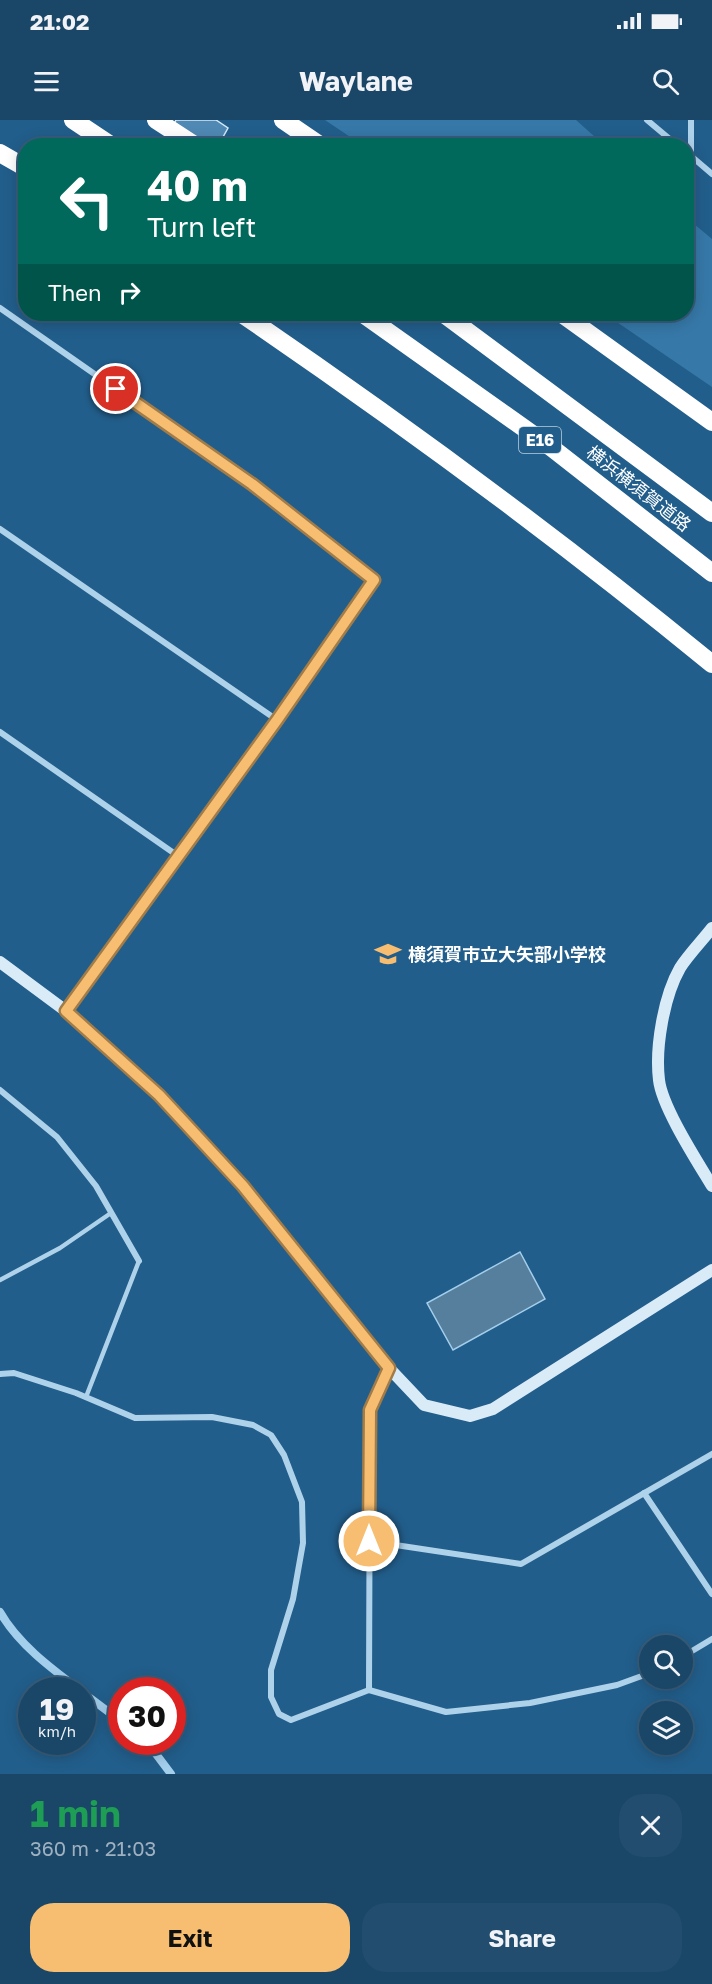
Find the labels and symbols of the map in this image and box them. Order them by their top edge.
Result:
pin [90,363,141,414]
road number: E16 [519,427,561,453]
street label: 横浜横須賀道路 [583,441,695,535]
school or university icon: 横須賀市立大矢部小学校 [373,939,403,969]
place label: 横須賀市立大矢部小学校 [408,943,606,965]
position arrow [337,1509,401,1573]
speed limit sign: 30 [108,1677,186,1755]

